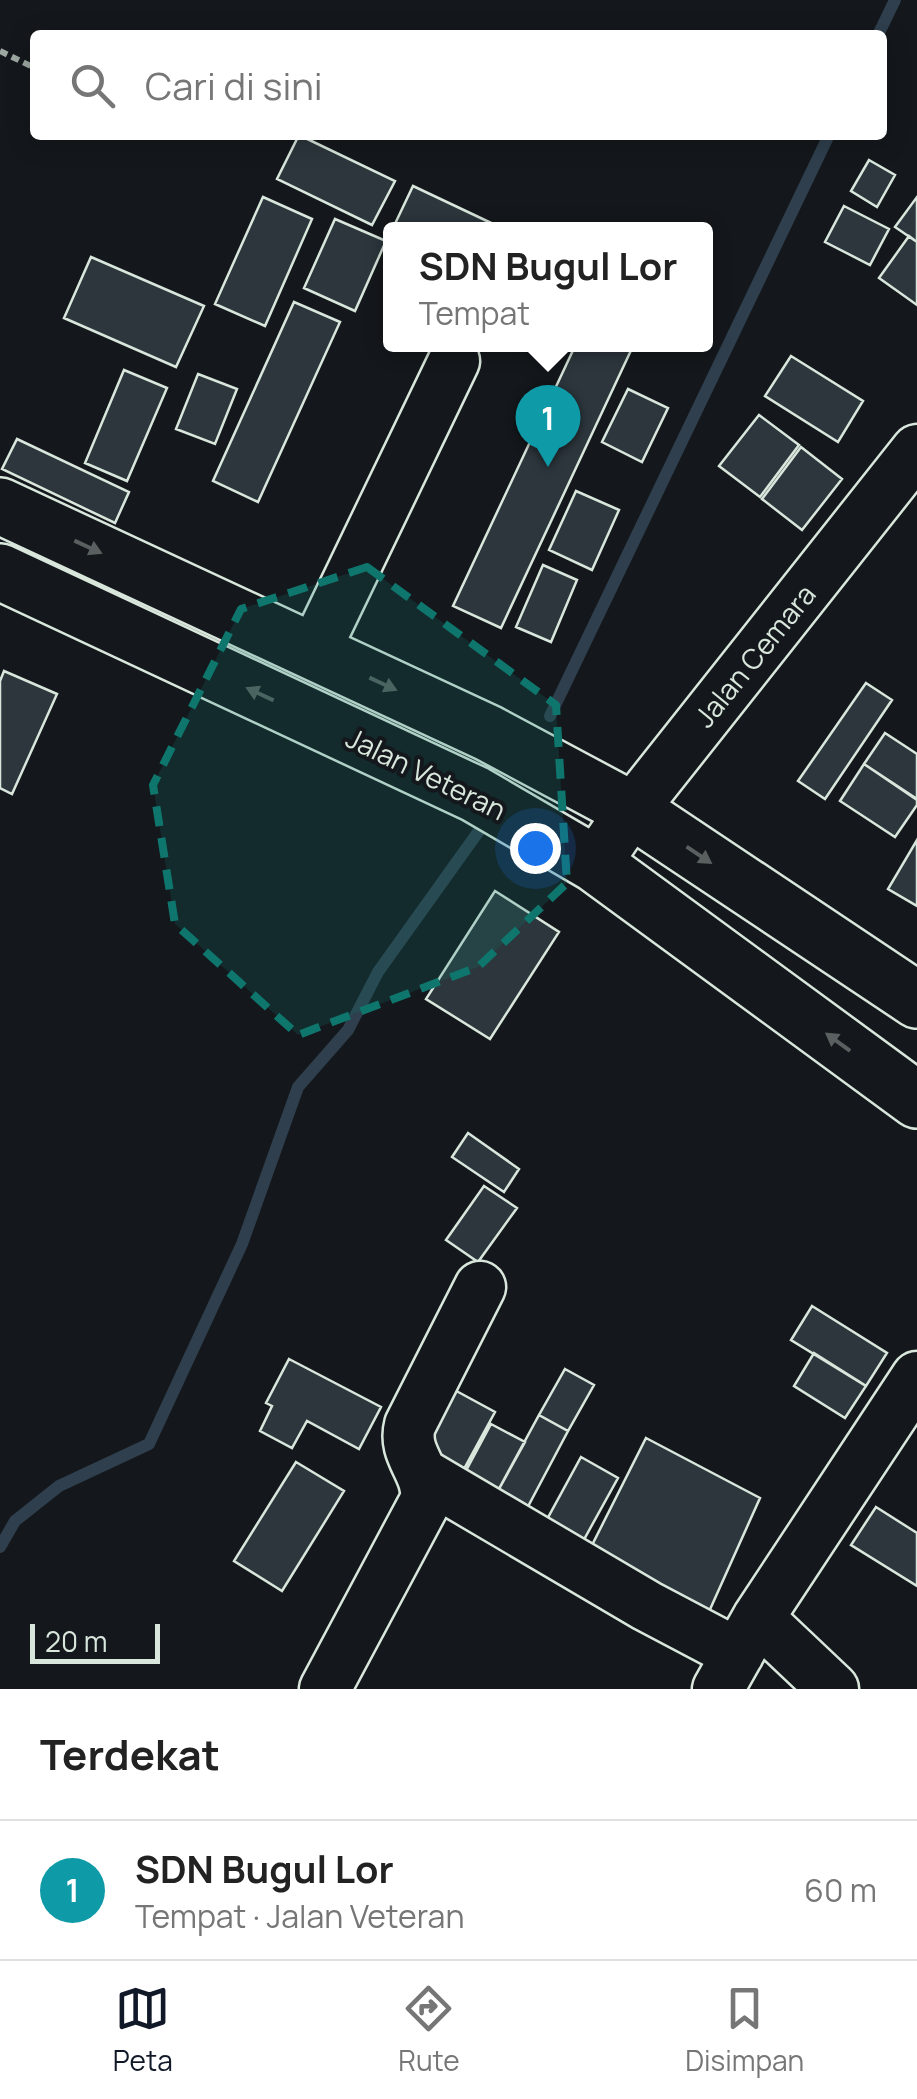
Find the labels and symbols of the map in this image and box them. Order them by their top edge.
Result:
pin: 1 [516,384,580,467]
one-way arrow [74,539,103,556]
street label: Jalan Cemara [685,576,823,735]
one-way arrow [369,676,398,693]
one-way arrow [245,685,274,702]
street label: Jalan Veteran [340,718,513,828]
your location [510,823,561,874]
one-way arrow [686,845,713,864]
one-way arrow [825,1033,852,1053]
scale bar [30,1619,160,1664]

